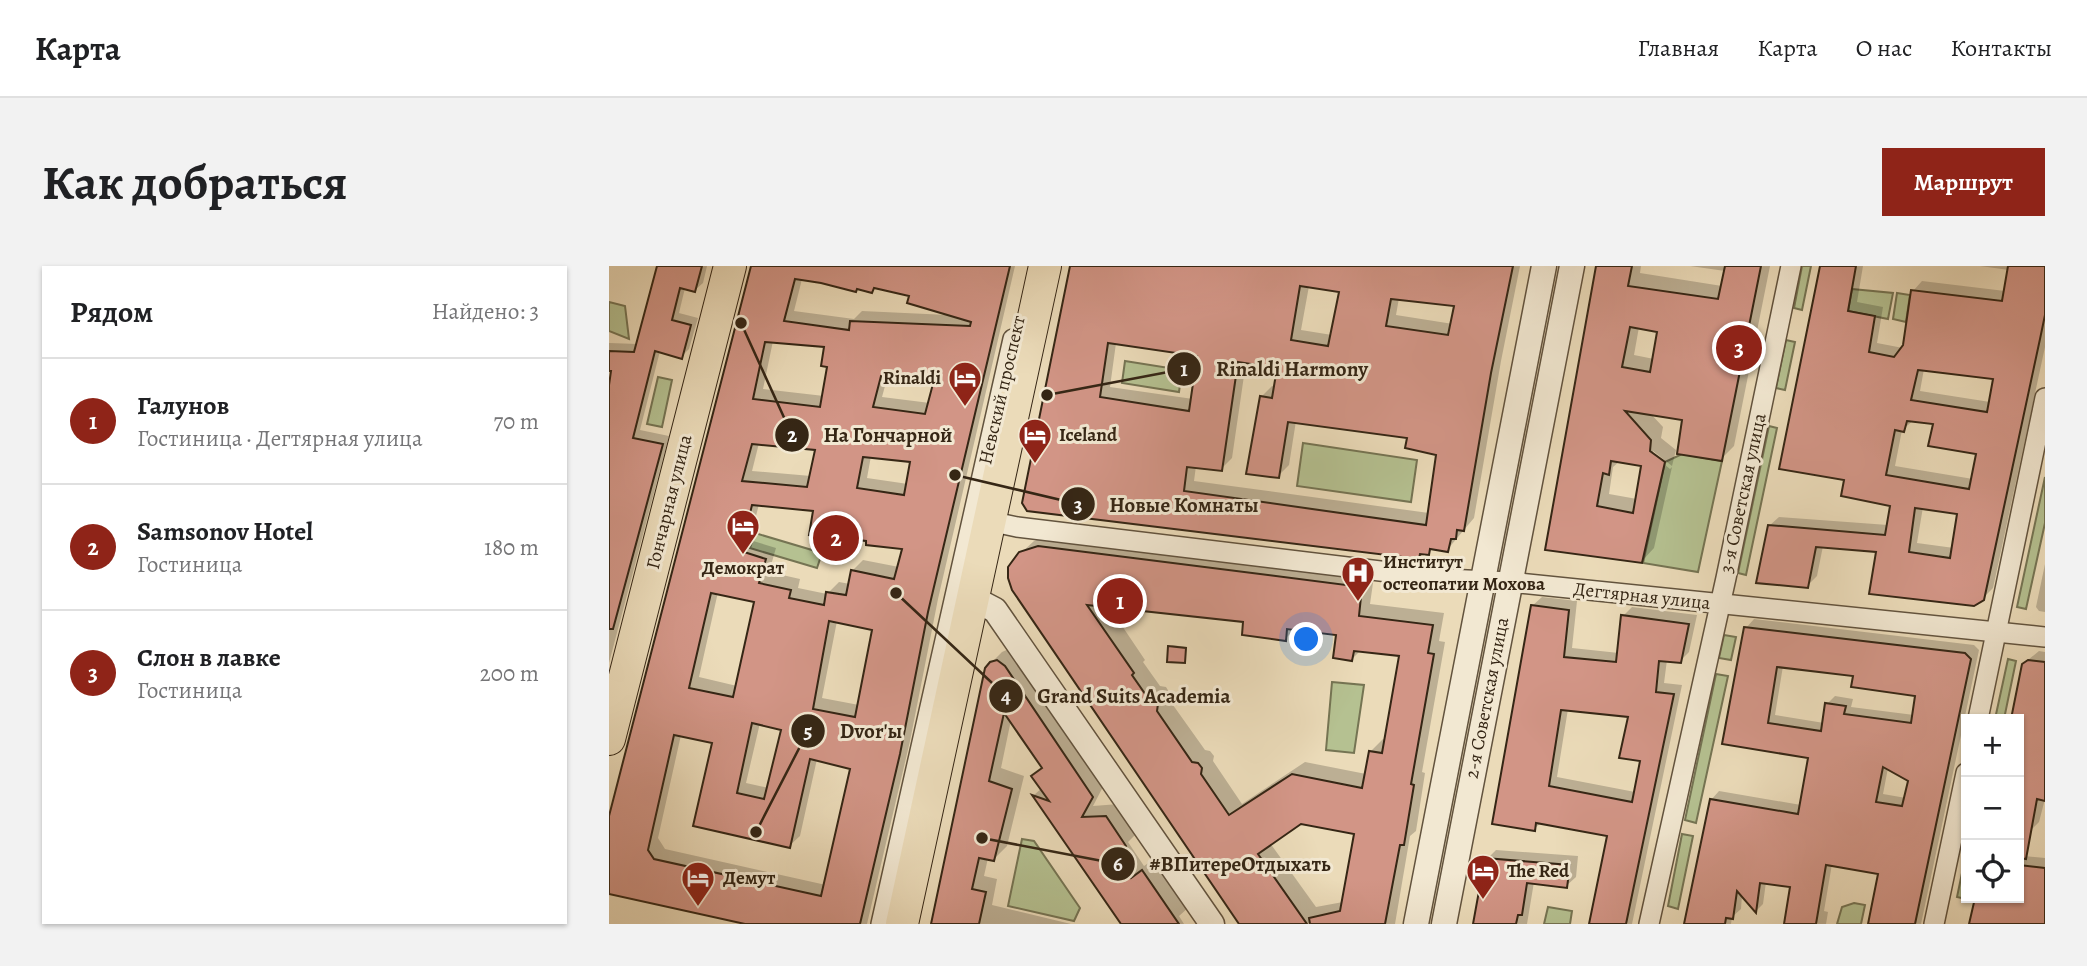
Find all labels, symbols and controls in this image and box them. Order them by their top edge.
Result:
text: Карта [35,26,121,71]
text: Главная [1638,32,1719,64]
text: Карта [1757,32,1818,64]
text: О нас [1856,32,1912,64]
text: Контакты [1950,32,2052,64]
button: Маршрут [1882,148,2045,216]
text: Как добраться [42,149,348,216]
text: Рядом [70,292,153,332]
text: Найдено: 3 [432,296,539,327]
street label: Невский проспект [972,312,1032,467]
pin: 3 [1716,322,1762,374]
callout: Rinaldi Harmony [1167,348,1382,390]
text: 1 [1180,355,1188,383]
text: Rinaldi Harmony [1216,355,1369,383]
hotel icon: Rinaldi [946,359,984,408]
place label: Rinaldi [883,365,941,391]
text: Галунов [137,388,229,423]
text: 1 [89,406,97,437]
text: 70 m [493,406,539,437]
street label: 3-я Советская улица [1713,410,1773,575]
callout: На Гончарной [775,414,967,456]
hotel icon: Iceland [1016,416,1054,465]
text: 2 [787,421,797,449]
text: На Гончарной [823,421,953,449]
place label: Iceland [1059,422,1118,448]
text: Гостиница · Дегтярная улица [137,423,423,454]
street label: Гончарная улица [640,432,698,572]
callout: Новые Комнаты [1060,483,1273,525]
text: 3 [1073,491,1083,519]
text: Новые Комнаты [1109,491,1259,519]
hotel icon: Демократ [724,507,762,556]
pin: 2 [813,512,859,564]
text: Samsonov Hotel [137,514,313,549]
text: 2 [87,532,99,563]
text: 180 m [484,532,539,563]
text: Гостиница [137,549,242,580]
place label: Институт остеопатии Мохова [1383,549,1546,597]
hospital icon: Институт остеопатии Мохова [1339,554,1377,603]
place label: Демократ [702,555,784,581]
pin: 1 [1097,575,1143,627]
street label: Дегтярная улица [1572,576,1712,616]
street label: 2-я Советская улица [1459,615,1515,781]
your location [1289,622,1323,656]
text: Слон в лавке [137,640,281,675]
text: 3 [88,658,98,689]
text: 200 m [480,658,539,689]
text: Гостиница [137,675,242,706]
callout: Grand Suits Academia [988,675,1244,717]
text: 4 [1001,682,1011,710]
text: Grand Suits Academia [1037,682,1231,710]
callout: Dvor'ы [790,710,916,752]
map controls [1961,714,2024,903]
button: + [1961,714,2024,777]
text: 5 [804,717,813,745]
text: Dvor'ы [840,717,902,745]
button: − [1961,777,2024,840]
button: locate [1961,840,2024,903]
callout: #ВПитереОтдыхать [1101,843,1345,885]
text: 6 [1113,850,1123,878]
text: #ВПитереОтдыхать [1149,850,1331,878]
hotel icon: The Red [1464,852,1502,901]
place label: The Red [1507,858,1570,884]
hotel icon: Демут [679,859,717,908]
place label: Демут [723,865,776,891]

